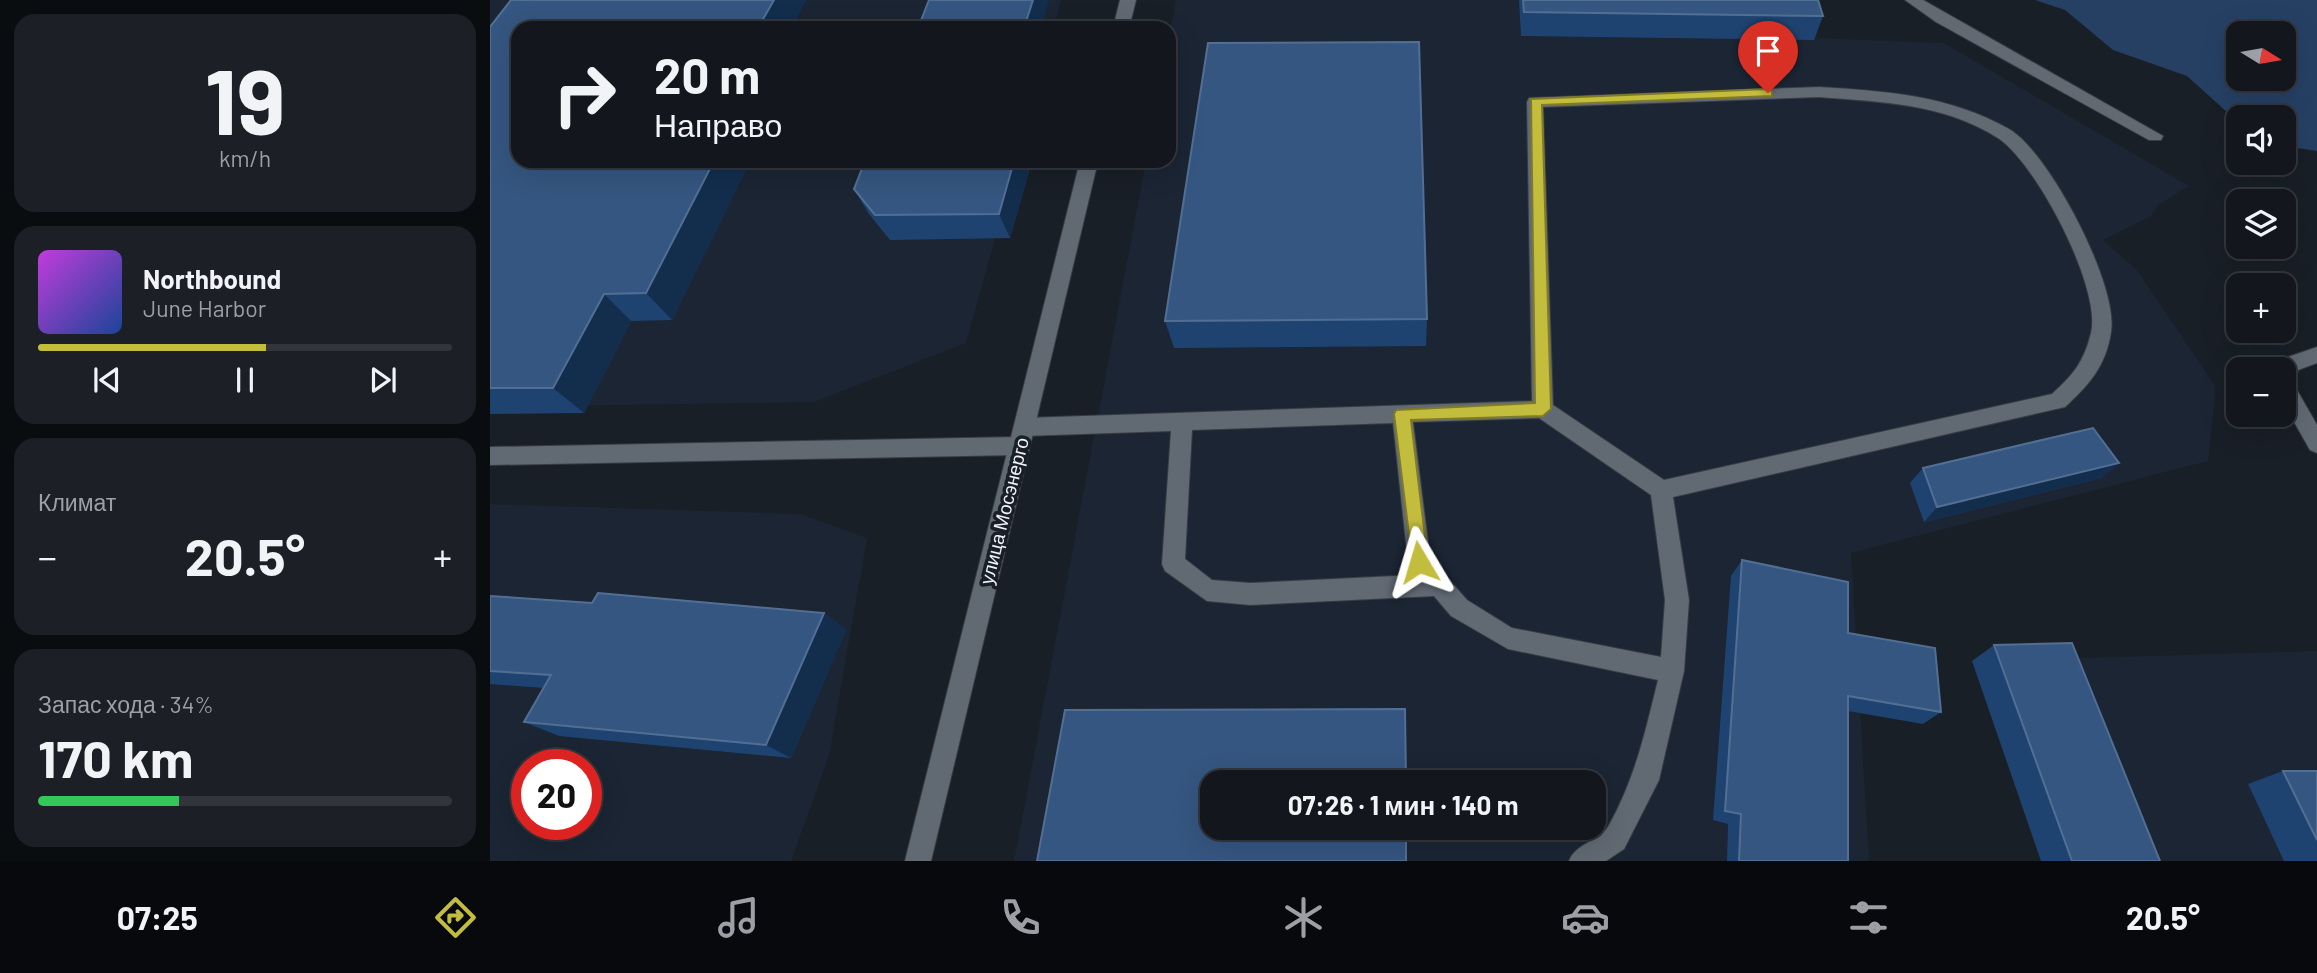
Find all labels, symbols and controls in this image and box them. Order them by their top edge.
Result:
pin [1738,21,1798,93]
north arrow [2226,21,2296,91]
map controls [2226,21,2296,427]
icon: arrive [1749,32,1787,70]
text: 19 [205,44,285,153]
text: 20 m [654,45,760,104]
icon: right [539,49,630,140]
text: Направо [654,105,782,143]
button: sound [2226,105,2296,175]
text: km/h [219,144,271,172]
button: layers [2226,189,2296,259]
text: Northbound [143,263,281,294]
button: + [2226,273,2296,343]
text: June Harbor [143,294,266,322]
button: − [2226,357,2296,427]
icon: previous [88,361,126,399]
icon: pause [226,361,264,399]
icon: next [364,361,402,399]
street label: улица Мосэнерго [974,435,1033,587]
text: Климат [38,488,116,516]
text: 20.5° [185,524,305,586]
position arrow [1382,525,1456,599]
text: − [38,533,57,579]
text: + [433,533,452,579]
text: Запас хода · 34% [38,690,214,718]
text: 170 km [38,726,193,788]
speed limit sign: 20 [511,749,602,840]
text: 07:26 · 1 мин · 140 m [1288,789,1518,820]
icon: directions [431,893,480,942]
icon: music [714,893,763,942]
icon: phone [996,893,1045,942]
icon: climate [1279,893,1328,942]
icon: car [1561,893,1610,942]
icon: filters [1844,893,1893,942]
text: 07:25 [117,898,198,936]
text: 20.5° [2126,898,2200,936]

